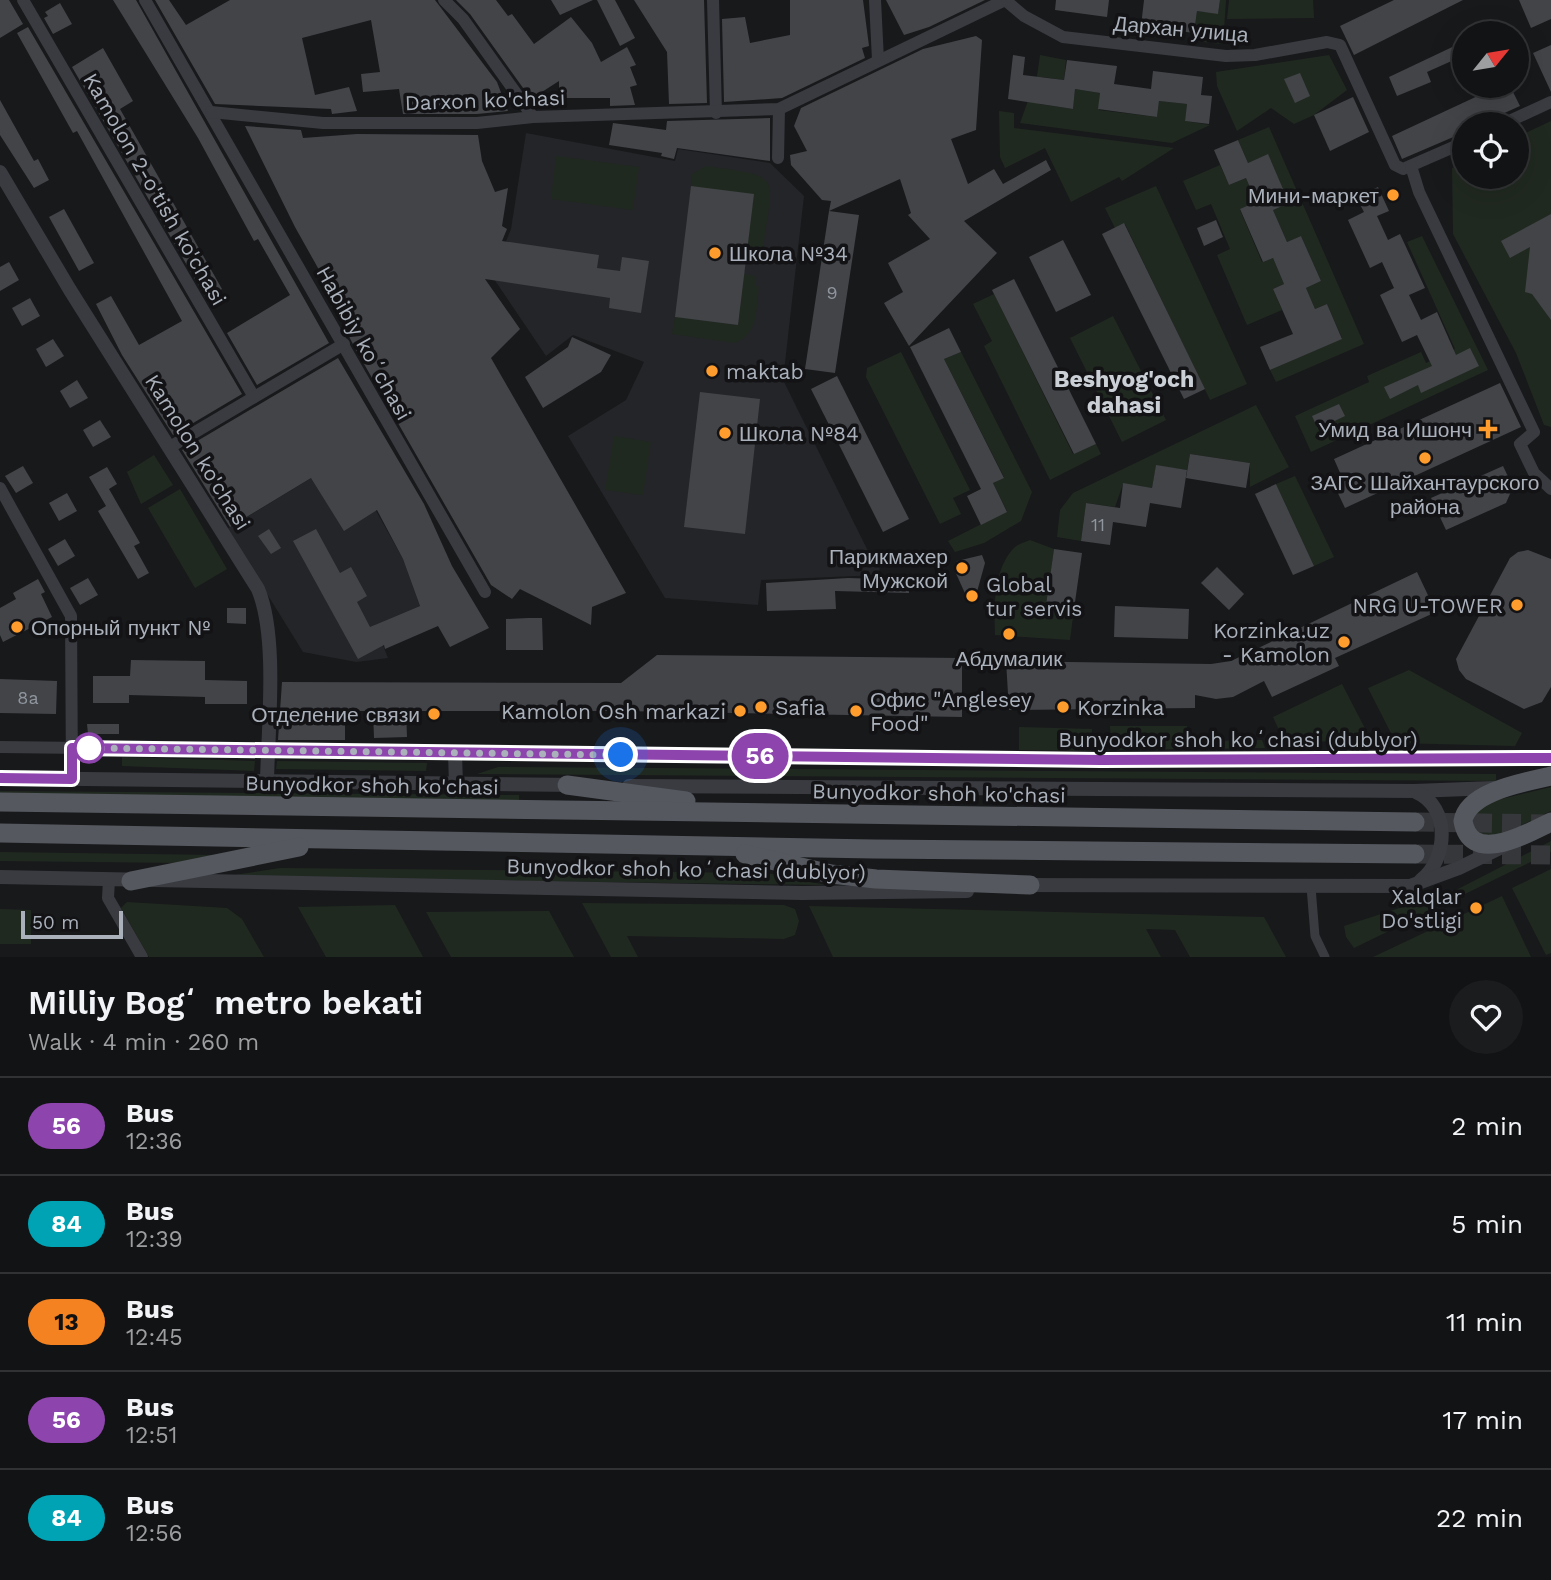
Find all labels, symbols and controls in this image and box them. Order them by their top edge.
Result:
street label: Дархан улица [1112,11,1250,47]
north arrow [1452,21,1530,98]
map controls [1452,21,1529,189]
street label: Kamolon 2-o'tish ko'chasi [78,68,232,310]
street label: Darxon ko'chasi [404,85,566,115]
button: locate [1452,112,1529,189]
place label: Мини-маркет [1248,183,1379,208]
marker: Мини-маркет [1385,187,1401,203]
place label: Школа №34 [729,241,848,266]
marker: Школа №34 [707,245,723,261]
street label: Habibiy koʻchasi [311,262,417,424]
house number: 9 [826,282,838,303]
place label: maktab [726,359,804,384]
marker: maktab [704,363,720,379]
district label: Beshyog'och dahasi [1054,366,1194,419]
street label: Kamolon ko'chasi [140,370,256,534]
place label: Умид ва Ишонч [1318,417,1472,442]
marker: Умид ва Ишонч [1478,419,1498,439]
place label: Школа №84 [739,421,859,446]
marker: Школа №84 [717,425,733,441]
marker: ЗАГС Шайхантаурского района [1417,450,1433,466]
place label: ЗАГС Шайхантаурского района [1311,470,1539,519]
house number: 11 [1091,514,1105,535]
place label: Парикмахер Мужской [829,544,948,593]
marker: Парикмахер Мужской [954,560,970,576]
place label: Global tur servis [986,572,1082,621]
marker: Global tur servis [964,588,980,604]
place label: NRG U-TOWER [1352,593,1503,618]
marker: NRG U-TOWER [1509,597,1525,613]
place label: Опорный пункт № [31,615,210,640]
place label: Korzinka.uz - Kamolon [1213,618,1330,667]
marker: Опорный пункт № [9,619,25,635]
marker: Абдумалик [1001,626,1017,642]
marker: Korzinka.uz - Kamolon [1336,634,1352,650]
place label: Абдумалик [956,646,1063,671]
house number: 8a [17,687,39,708]
place label: Офис "Anglesey Food" [870,687,1032,736]
place label: Safia [775,695,826,720]
place label: Korzinka [1077,695,1165,720]
place label: Kamolon Osh markazi [501,699,726,724]
marker: Safia [753,699,769,715]
marker: Korzinka [1055,699,1071,715]
place label: Отделение связи [251,702,420,727]
marker: Kamolon Osh markazi [732,703,748,719]
marker: Офис "Anglesey Food" [848,703,864,719]
marker: Отделение связи [426,706,442,722]
street label: Bunyodkor shoh koʻchasi (dublyor) [1058,727,1418,752]
unlabelled marker [74,733,104,763]
line badge: 56 [728,733,792,779]
your location [603,737,638,772]
text: 56 [746,742,774,770]
street label: Bunyodkor shoh ko'chasi [245,770,499,800]
street label: Bunyodkor shoh ko'chasi [812,778,1066,808]
street label: Bunyodkor shoh koʻchasi (dublyor) [506,853,866,885]
place label: Xalqlar Do'stligi [1381,884,1462,933]
marker: Xalqlar Do'stligi [1468,900,1484,916]
scale bar [21,908,122,940]
text: 50 m [32,911,79,934]
button: heart [1449,980,1523,1054]
text: Milliy Bogʻ metro bekati [28,983,423,1022]
text: Walk · 4 min · 260 m [28,1029,259,1056]
text: Bus [126,1098,174,1128]
text: 2 min [1451,1111,1523,1141]
text: 56 [52,1112,81,1140]
text: 12:36 [126,1128,183,1155]
text: Bus [126,1196,174,1226]
text: 5 min [1451,1209,1523,1239]
text: 84 [51,1210,82,1238]
text: 12:39 [126,1226,183,1253]
text: Bus [126,1294,174,1324]
text: 11 min [1446,1307,1523,1337]
text: 13 [54,1308,79,1336]
text: 12:45 [126,1324,183,1351]
text: Bus [126,1392,174,1422]
text: 17 min [1442,1405,1523,1435]
text: 56 [52,1406,81,1434]
text: 12:51 [126,1422,178,1449]
text: Bus [126,1490,174,1520]
text: 22 min [1436,1503,1523,1533]
text: 84 [51,1504,82,1532]
text: 12:56 [126,1520,183,1547]

